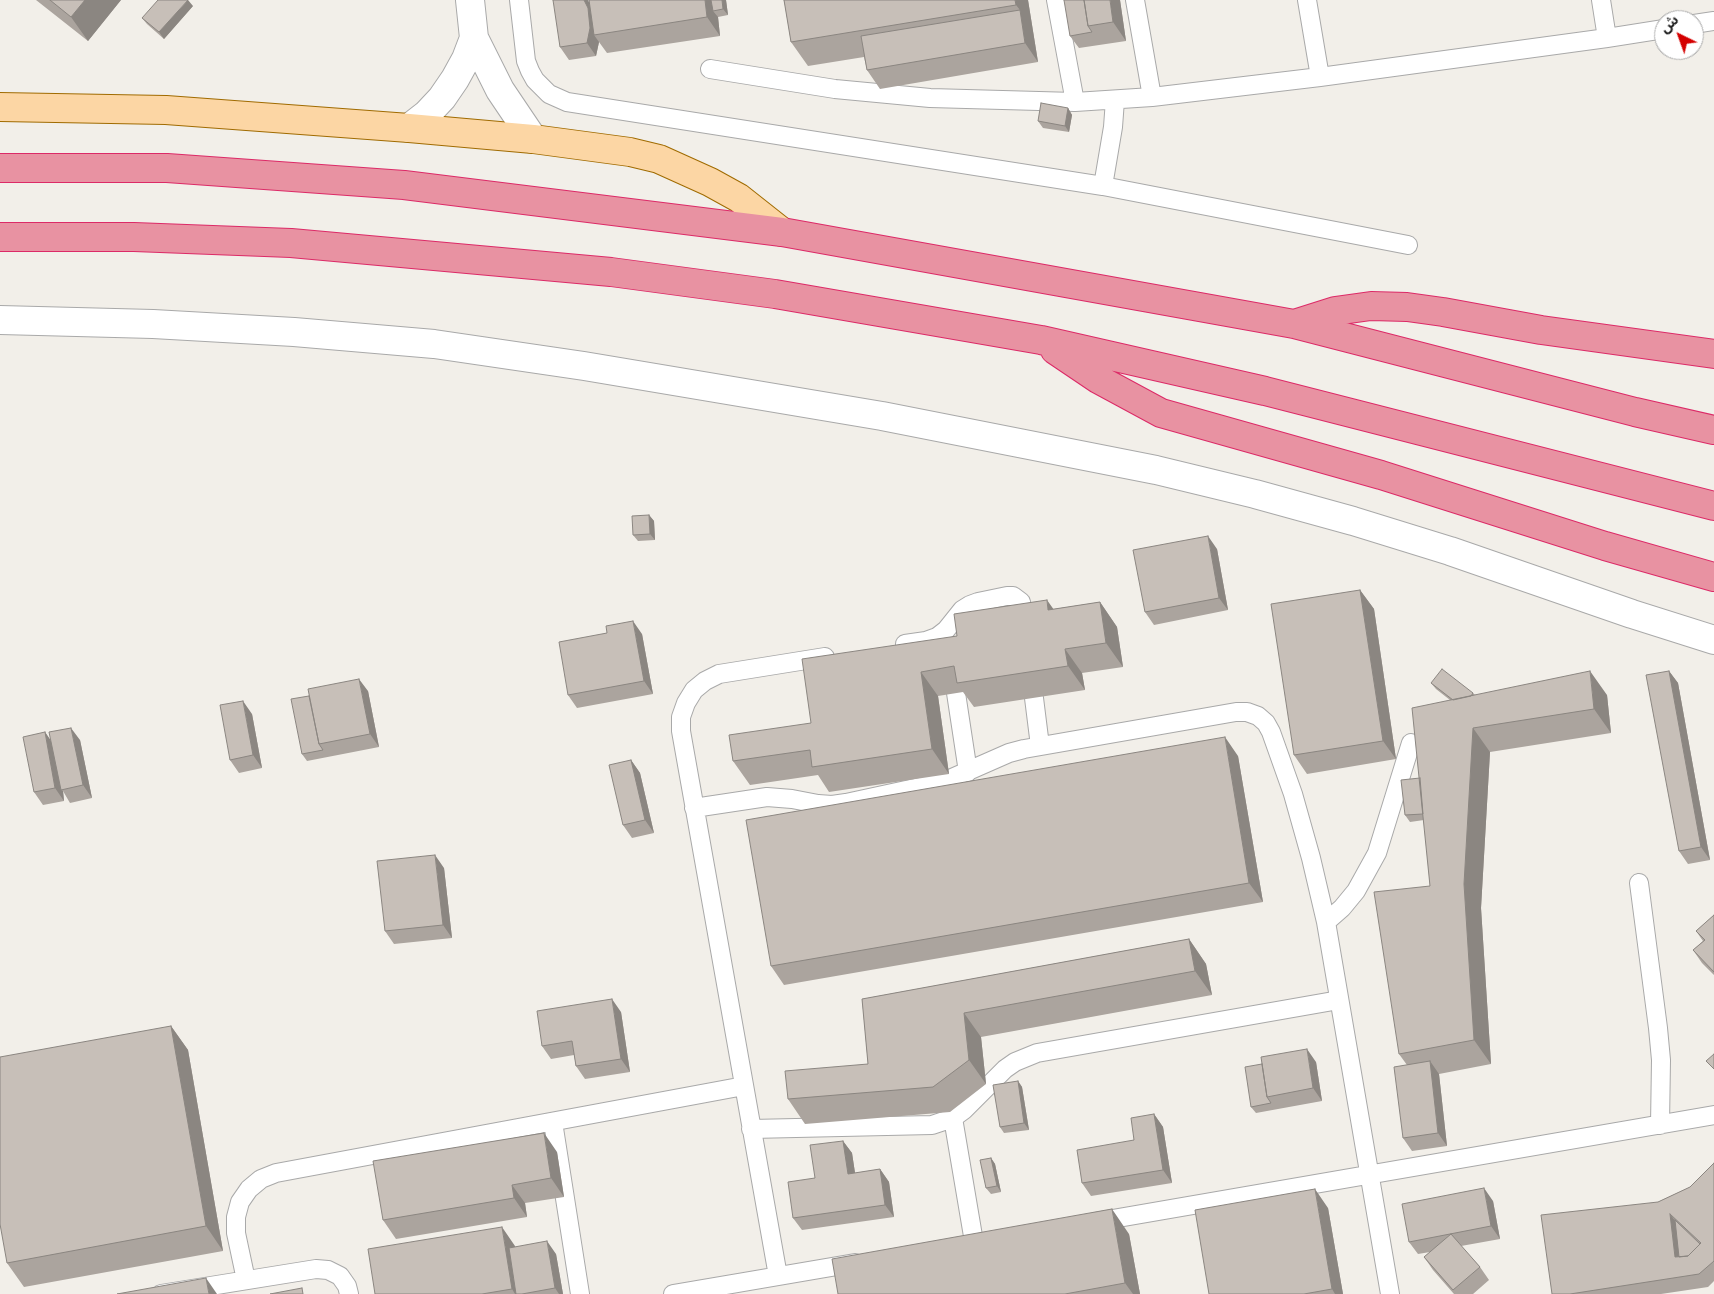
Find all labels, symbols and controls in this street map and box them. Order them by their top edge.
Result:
north arrow [1654,10,1704,60]
text: ش [1656,11,1682,37]

